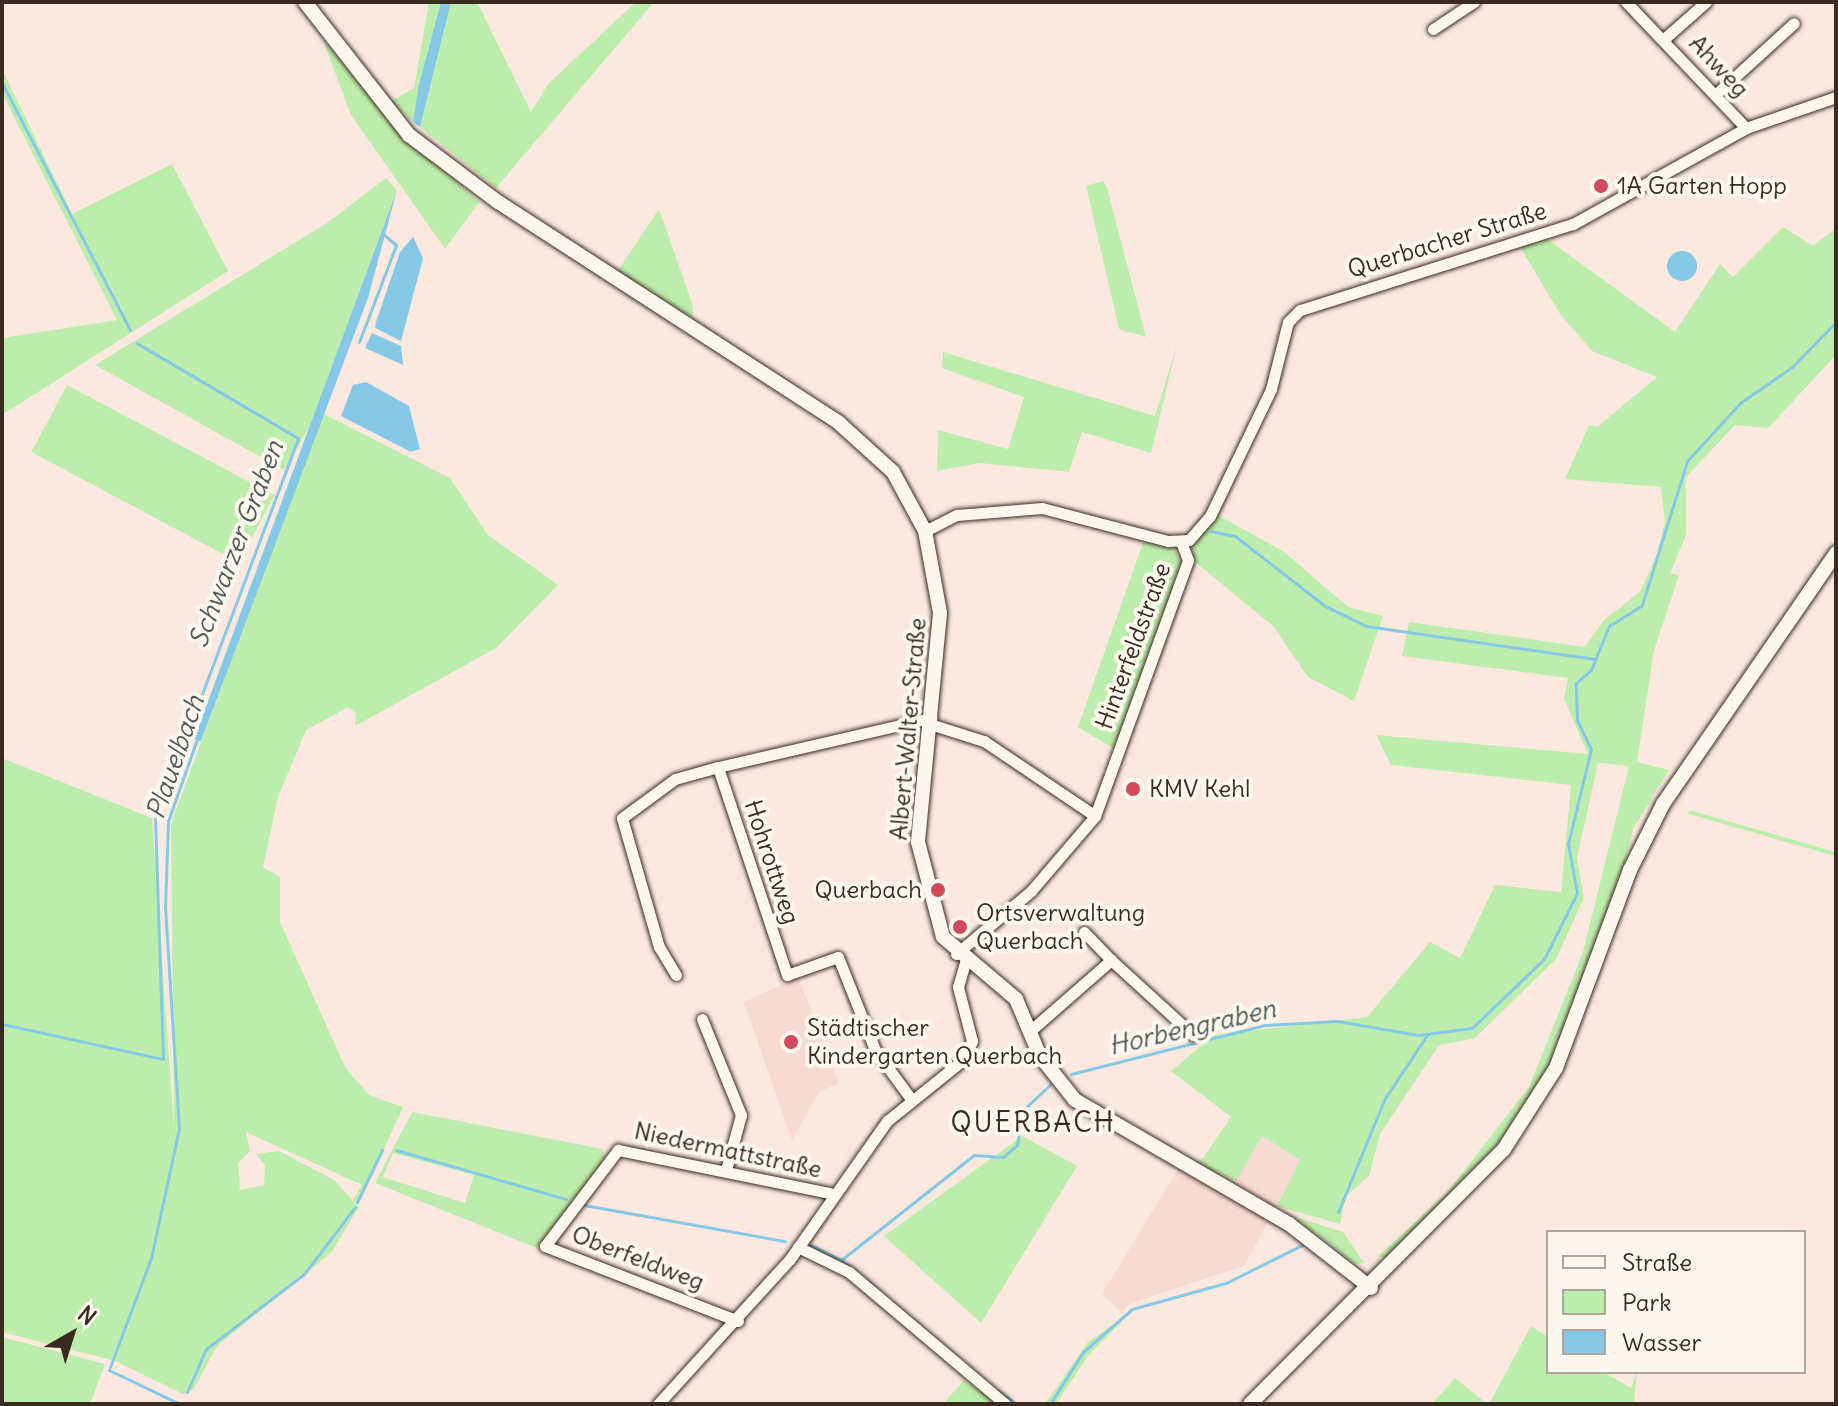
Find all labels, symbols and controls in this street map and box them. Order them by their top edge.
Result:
street label: Ahweg [1683,29,1755,103]
place label: 1A Garten Hopp [1617,172,1787,200]
marker: 1A Garten Hopp [1592,177,1610,195]
street label: Querbacher Straße [1344,196,1550,284]
water label: Schwarzer Graben [182,436,290,652]
street label: Hinterfeldstraße [1090,559,1176,733]
street label: Albert-Walter-Straße [884,617,932,841]
water label: Plauelbach [139,691,211,823]
place label: KMV Kehl [1149,775,1250,803]
marker: KMV Kehl [1124,780,1142,798]
street label: Hohrottweg [738,796,806,928]
place label: Querbach [814,876,922,904]
marker: Querbach [929,881,947,899]
place label: Ortsverwaltung Querbach [976,899,1145,955]
marker: Ortsverwaltung Querbach [951,918,969,936]
water label: Horbengraben [1105,993,1279,1061]
place label: Städtischer Kindergarten Querbach [807,1014,1062,1070]
marker: Städtischer Kindergarten Querbach [782,1033,800,1051]
district label: QUERBACH [950,1105,1116,1139]
street label: Niedermattstraße [632,1116,824,1184]
street label: Oberfeldweg [568,1220,708,1296]
legend [1546,1230,1806,1374]
text: Straße [1622,1247,1692,1277]
text: Park [1622,1287,1672,1317]
north arrow [32,1294,112,1374]
text: N [72,1300,102,1331]
text: Wasser [1622,1327,1701,1357]

